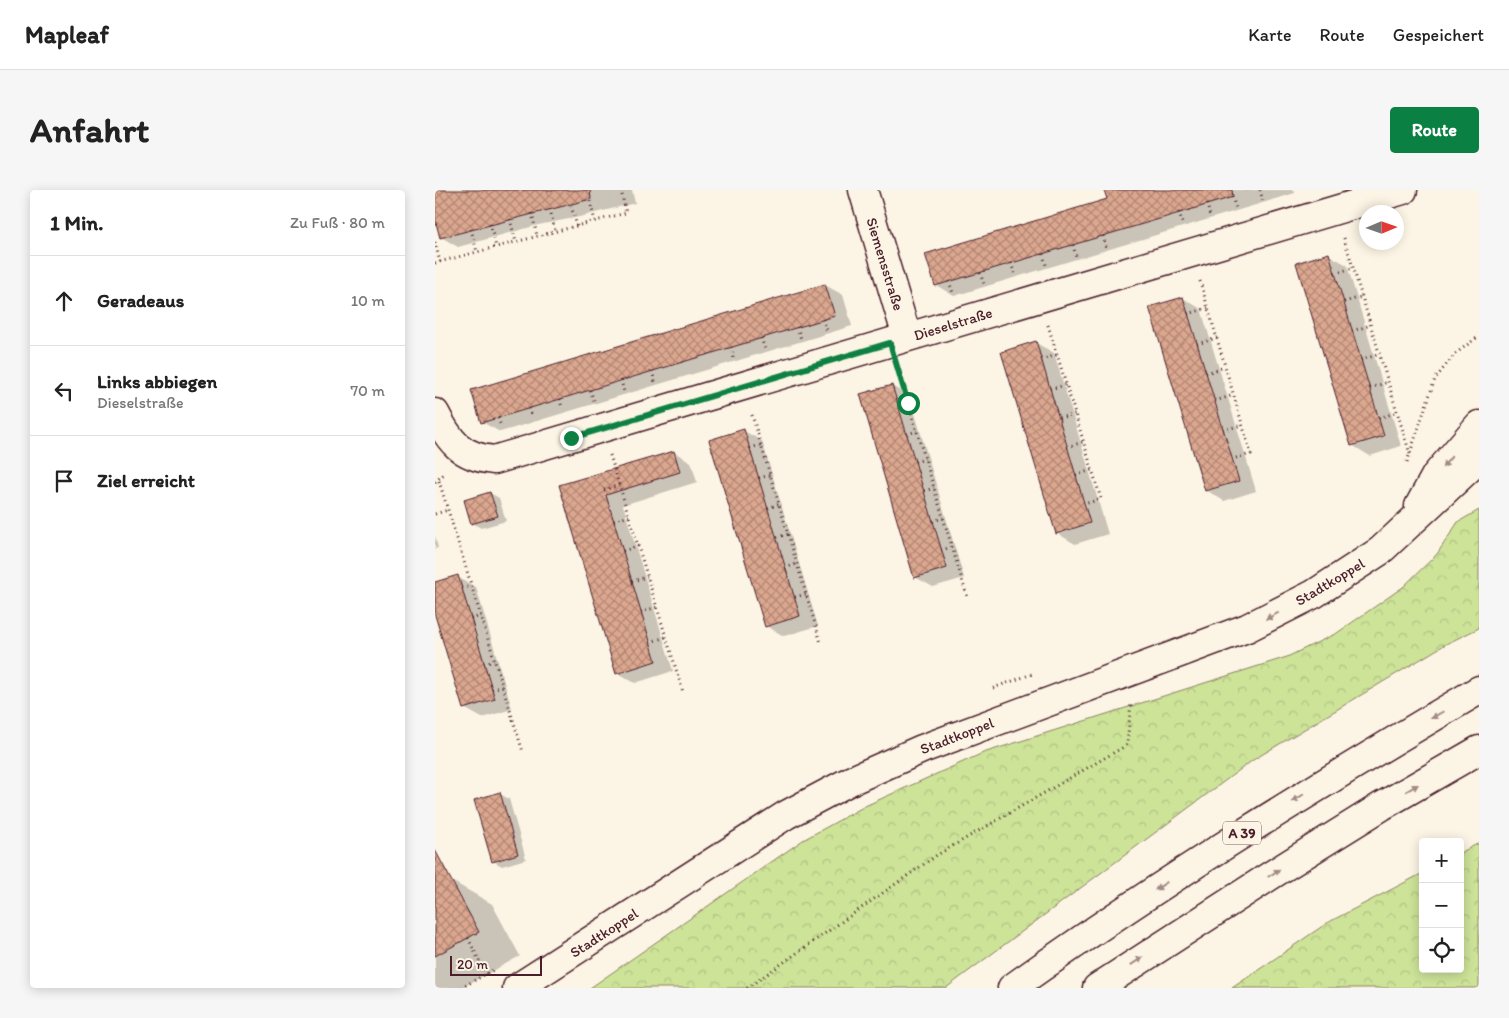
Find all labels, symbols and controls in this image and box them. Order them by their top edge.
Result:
text: Mapleaf [25,20,109,49]
text: Karte [1248,24,1291,46]
text: Route [1319,24,1365,46]
text: Gespeichert [1393,24,1484,46]
button: Route [1390,107,1479,153]
text: Anfahrt [30,109,149,151]
north arrow [1359,205,1404,250]
text: 1 Min. [50,210,103,235]
text: Zu Fuß · 80 m [290,213,385,232]
street label: Siemensstraße [862,215,908,313]
icon: ahead [50,287,78,315]
text: Geradeaus [97,289,184,312]
text: 10 m [351,291,385,310]
street label: Dieselstraße [912,304,994,344]
text: Links abbiegen [97,370,217,393]
icon: left [50,377,78,405]
text: 70 m [350,381,385,400]
route start [897,392,920,415]
text: Dieselstraße [97,393,184,412]
route end [560,427,583,450]
one-way arrow [1442,455,1453,468]
icon: arrive [50,467,78,495]
text: Ziel erreicht [97,469,195,492]
street label: Stadtkoppel [1292,554,1369,610]
one-way arrow [1264,612,1279,620]
one-way arrow [1430,710,1444,719]
street label: Stadtkoppel [917,713,997,758]
one-way arrow [1406,784,1419,793]
one-way arrow [1291,794,1304,803]
road number: A 39 [1223,822,1261,844]
map controls [1419,838,1464,973]
button: + [1419,838,1464,883]
one-way arrow [1267,869,1281,878]
one-way arrow [1154,881,1168,891]
button: − [1419,883,1464,928]
street label: Stadtkoppel [567,904,642,962]
button: locate [1419,928,1464,973]
scale bar [450,953,543,976]
text: 20 m [457,956,488,973]
one-way arrow [1130,956,1144,965]

